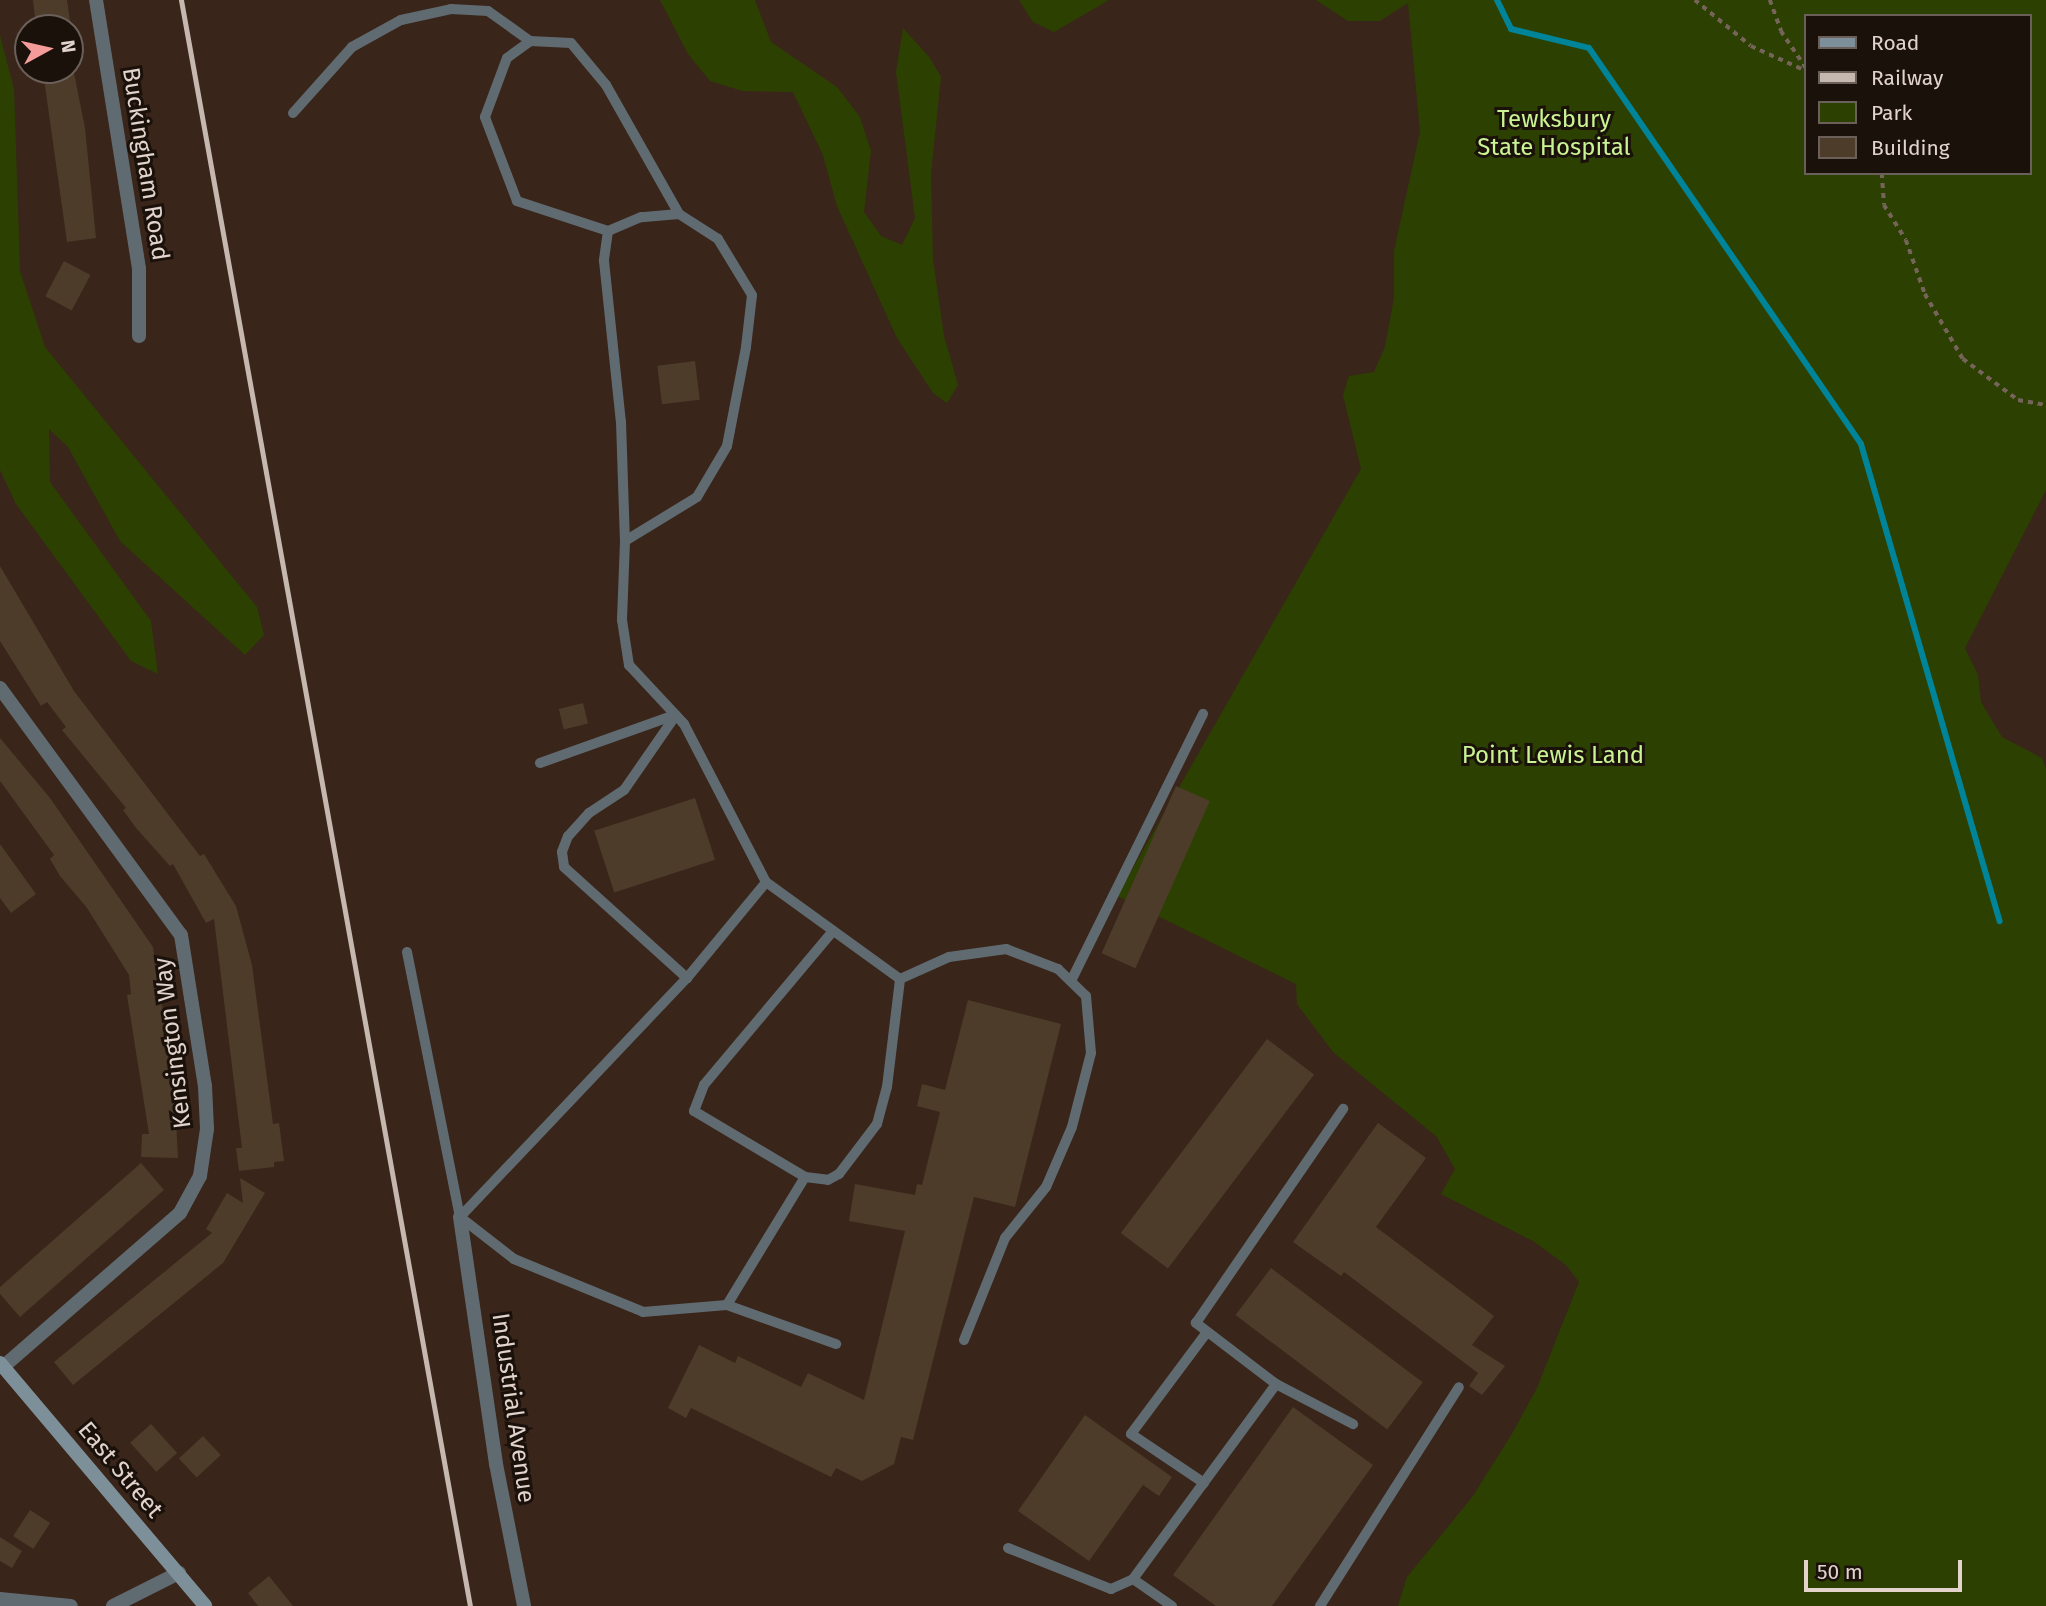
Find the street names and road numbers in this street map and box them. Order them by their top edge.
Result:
street label: Buckingham Road [116,65,174,263]
street label: Kensington Way [148,956,198,1130]
street label: Industrial Avenue [485,1311,541,1505]
street label: East Street [71,1416,169,1524]

